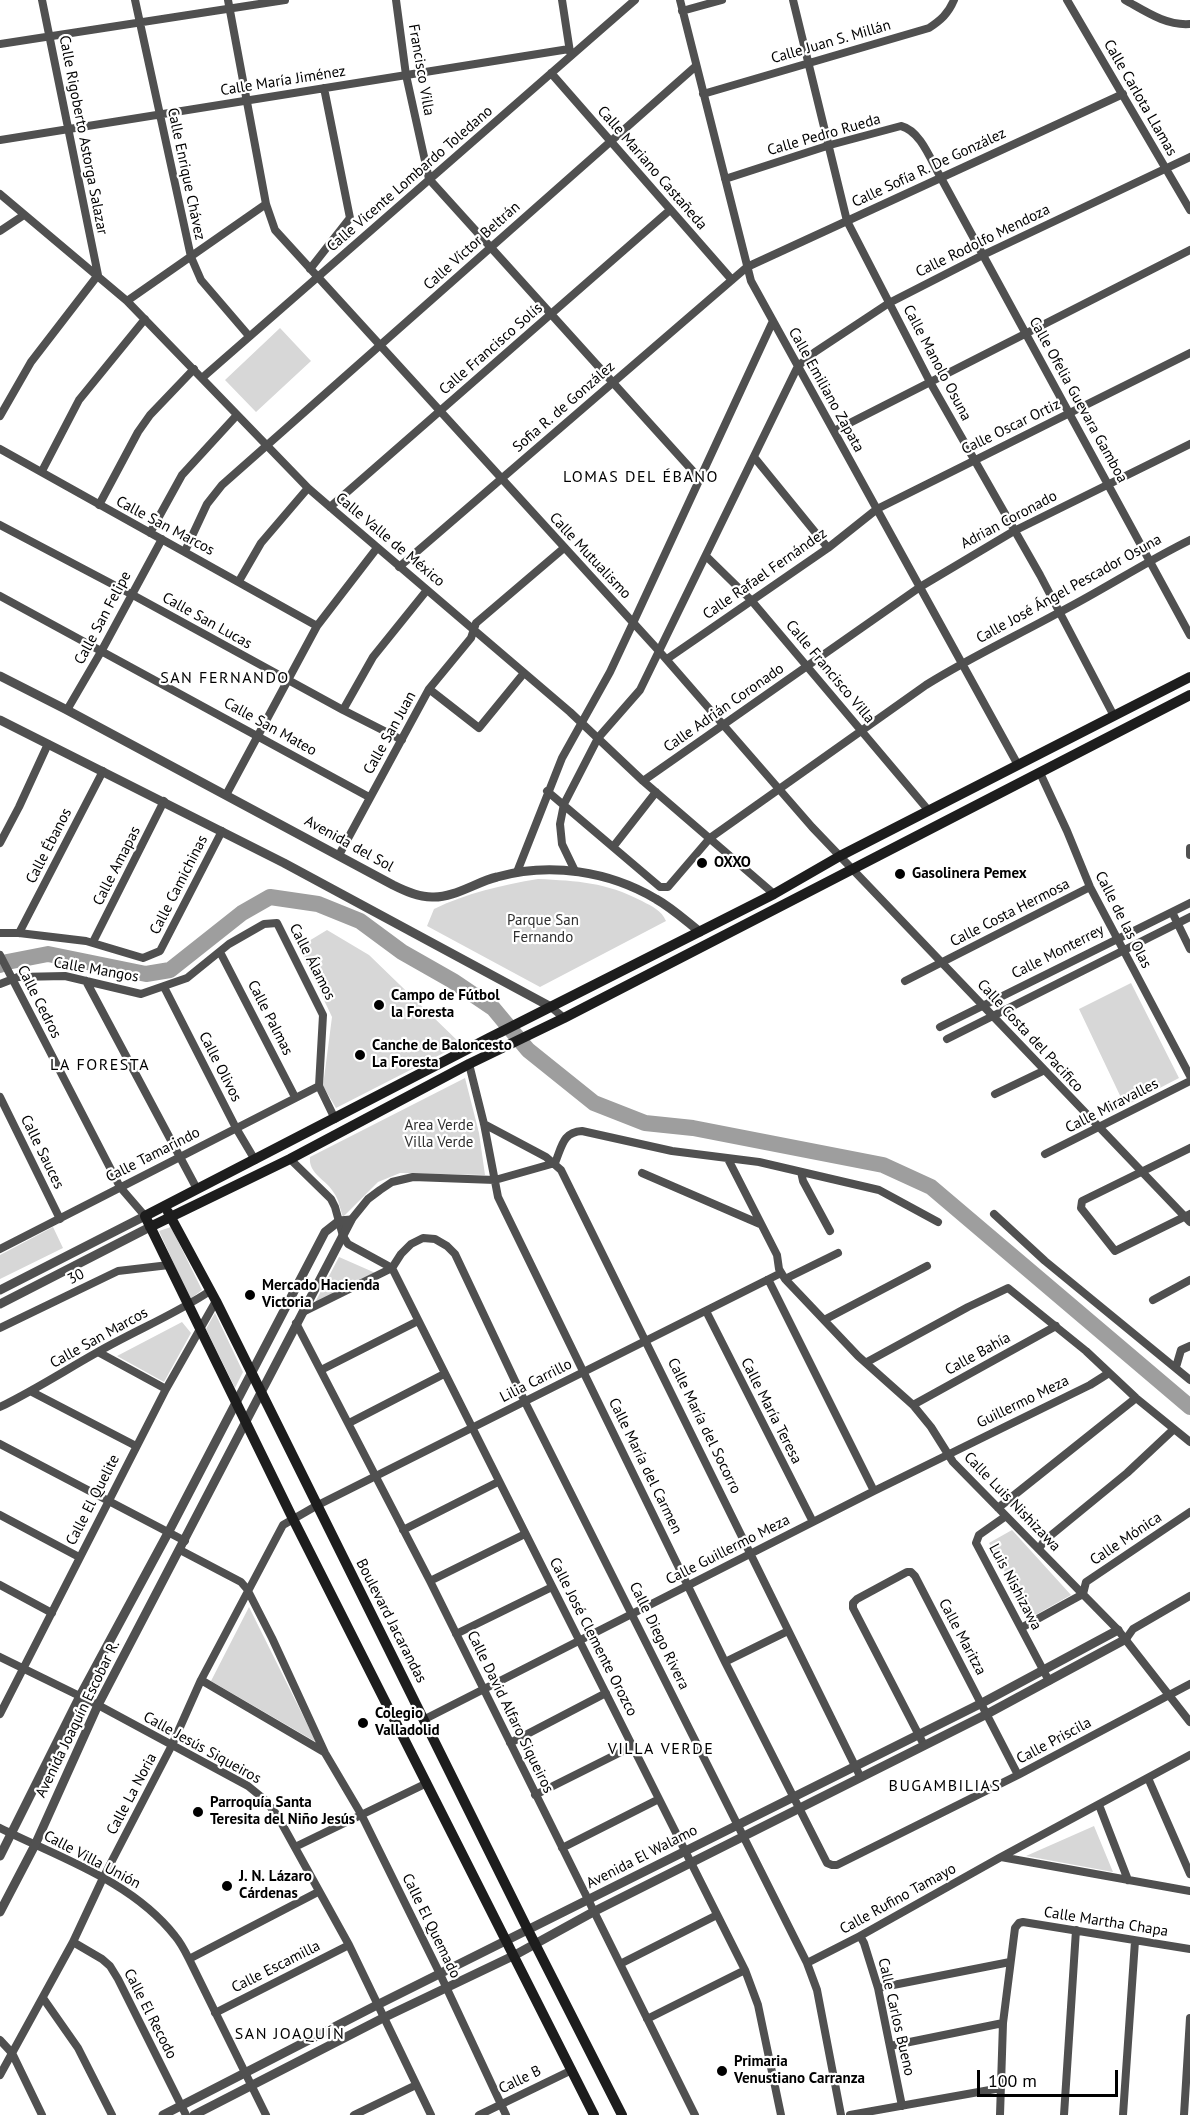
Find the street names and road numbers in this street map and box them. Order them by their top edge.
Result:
street label: Calle Juan S. Millán [769,16,893,68]
street label: Francisco Villa [404,23,438,117]
street label: Calle Rigoberto Astorga Salazar [55,34,111,236]
street label: Calle Carlota Llamas [1099,37,1181,159]
street label: Calle María Jiménez [219,62,347,100]
street label: Calle Vicente Lombardo Toledano [324,102,496,256]
street label: Calle Mariano Castañeda [593,102,711,234]
street label: Calle Enrique Chávez [163,106,209,242]
street label: Calle Pedro Rueda [765,110,883,160]
street label: Calle Sofía R. De González [849,124,1009,212]
street label: Calle Víctor Beltrán [420,198,524,294]
street label: Calle Rodolfo Mendoza [913,201,1053,281]
street label: Calle Francisco Solís [436,299,546,399]
street label: Calle Manolo Osuna [899,302,975,424]
street label: Calle Ofelia Guevara Gamboa [1025,314,1131,486]
street label: Calle Emiliano Zapata [784,324,868,456]
street label: Sofia R. de González [509,358,619,456]
street label: Calle Oscar Ortiz [959,395,1063,459]
street label: Adrian Coronado [958,487,1060,553]
street label: Calle Valle de México [332,489,448,591]
street label: Calle San Marcos [113,492,217,560]
street label: Calle Mutualismo [545,509,635,603]
street label: Calle Rafael Fernández [700,524,830,624]
street label: Calle José Ángel Pescador Osuna [973,530,1165,648]
street label: Calle San Felipe [71,568,135,668]
street label: Calle San Lucas [159,589,255,653]
street label: Calle Francisco Villa [782,617,878,727]
street label: Calle Adrián Coronado [660,660,788,756]
street label: Calle San Juan [360,688,420,778]
street label: Calle San Mateo [220,694,320,760]
street label: Calle Ébanos [22,805,76,887]
street label: Avenida del Sol [301,812,397,876]
street label: Calle Amapas [89,823,145,909]
street label: Calle Camichinas [146,832,212,938]
street label: Calle de las Olas [1091,869,1155,971]
street label: Calle Costa Hermosa [947,875,1073,951]
street label: Calle Álamos [285,921,339,1003]
street label: Calle Monterrey [1009,921,1107,983]
street label: Calle Mangos [52,954,140,986]
street label: Calle Cedros [13,963,65,1041]
street label: Calle Costa del Pacifico [973,976,1087,1096]
street label: Calle Palmas [243,977,297,1059]
street label: Calle Olivos [195,1029,245,1105]
street label: Calle Miravalles [1063,1075,1161,1137]
street label: Calle Sauces [16,1112,68,1192]
street label: Calle Tamarindo [103,1124,203,1186]
street label: 30 [65,1265,87,1289]
street label: Calle San Marcos [47,1304,151,1372]
street label: Calle Bahía [942,1329,1014,1379]
street label: Lilia Carrillo [497,1355,575,1407]
street label: Calle María del Socorro [663,1355,745,1497]
street label: Calle María Teresa [737,1355,805,1467]
street label: Guillermo Meza [974,1372,1072,1432]
street label: Calle María del Carmen [604,1395,686,1537]
street label: Calle Luis Nishizawa [960,1449,1064,1555]
street label: Calle El Quelite [62,1452,124,1548]
street label: Calle Mónica [1087,1508,1165,1570]
street label: Calle Guillermo Meza [663,1511,793,1589]
street label: Luis Nishizawa [985,1541,1045,1633]
street label: Calle José Clemente Orozco [545,1555,641,1719]
street label: Boulevard Jacarandas [352,1556,430,1686]
street label: Calle Diego Rivera [625,1579,693,1693]
street label: Calle Maritza [934,1596,990,1678]
street label: Calle David Alfaro Siqueiros [463,1628,557,1796]
street label: Avenida Joaquín Escobar R. [32,1638,124,1800]
street label: Calle Jesús Siqueiros [140,1708,264,1788]
street label: Calle Priscila [1014,1714,1094,1768]
street label: Calle La Noria [103,1750,161,1838]
street label: Avenida El Walamo [583,1821,701,1893]
street label: Calle Villa Unión [40,1827,144,1893]
street label: Calle Rufino Tamayo [837,1860,959,1938]
street label: Calle El Quemado [398,1871,464,1981]
street label: Calle Martha Chapa [1043,1903,1169,1941]
street label: Calle Escamilla [229,1937,323,1997]
street label: Calle Carlos Bueno [874,1956,918,2078]
street label: Calle El Recodo [120,1966,180,2062]
street label: Calle B [496,2062,544,2098]

